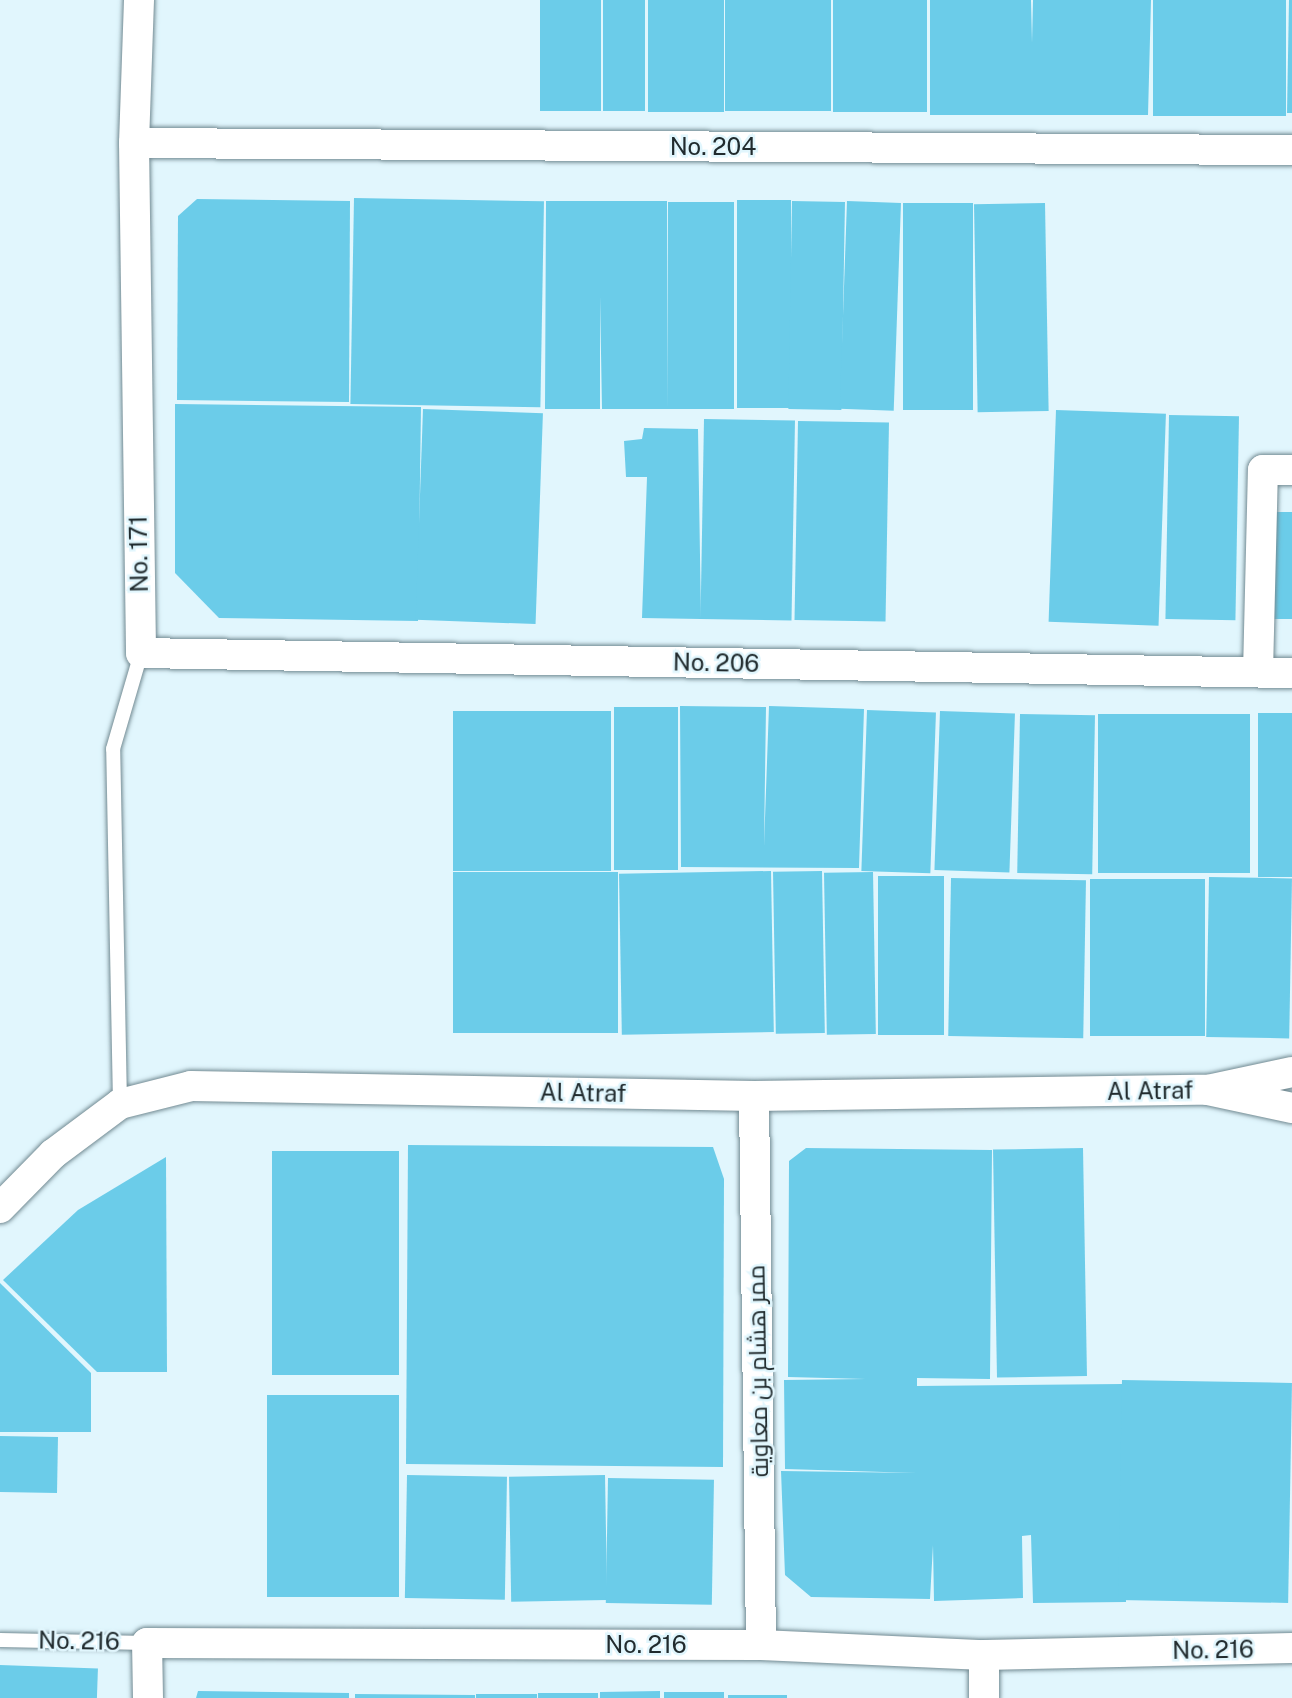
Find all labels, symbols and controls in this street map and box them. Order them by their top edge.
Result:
street label: No. 204 [670,133,756,161]
street label: No. 171 [124,515,154,593]
street label: No. 206 [673,648,759,678]
street label: Al Atraf [1106,1076,1194,1106]
street label: Al Atraf [539,1078,627,1108]
street label: ممر هشام بن معاوية [742,1265,774,1477]
street label: No. 216 [38,1626,120,1656]
street label: No. 216 [605,1631,687,1659]
street label: No. 216 [1172,1635,1254,1665]

